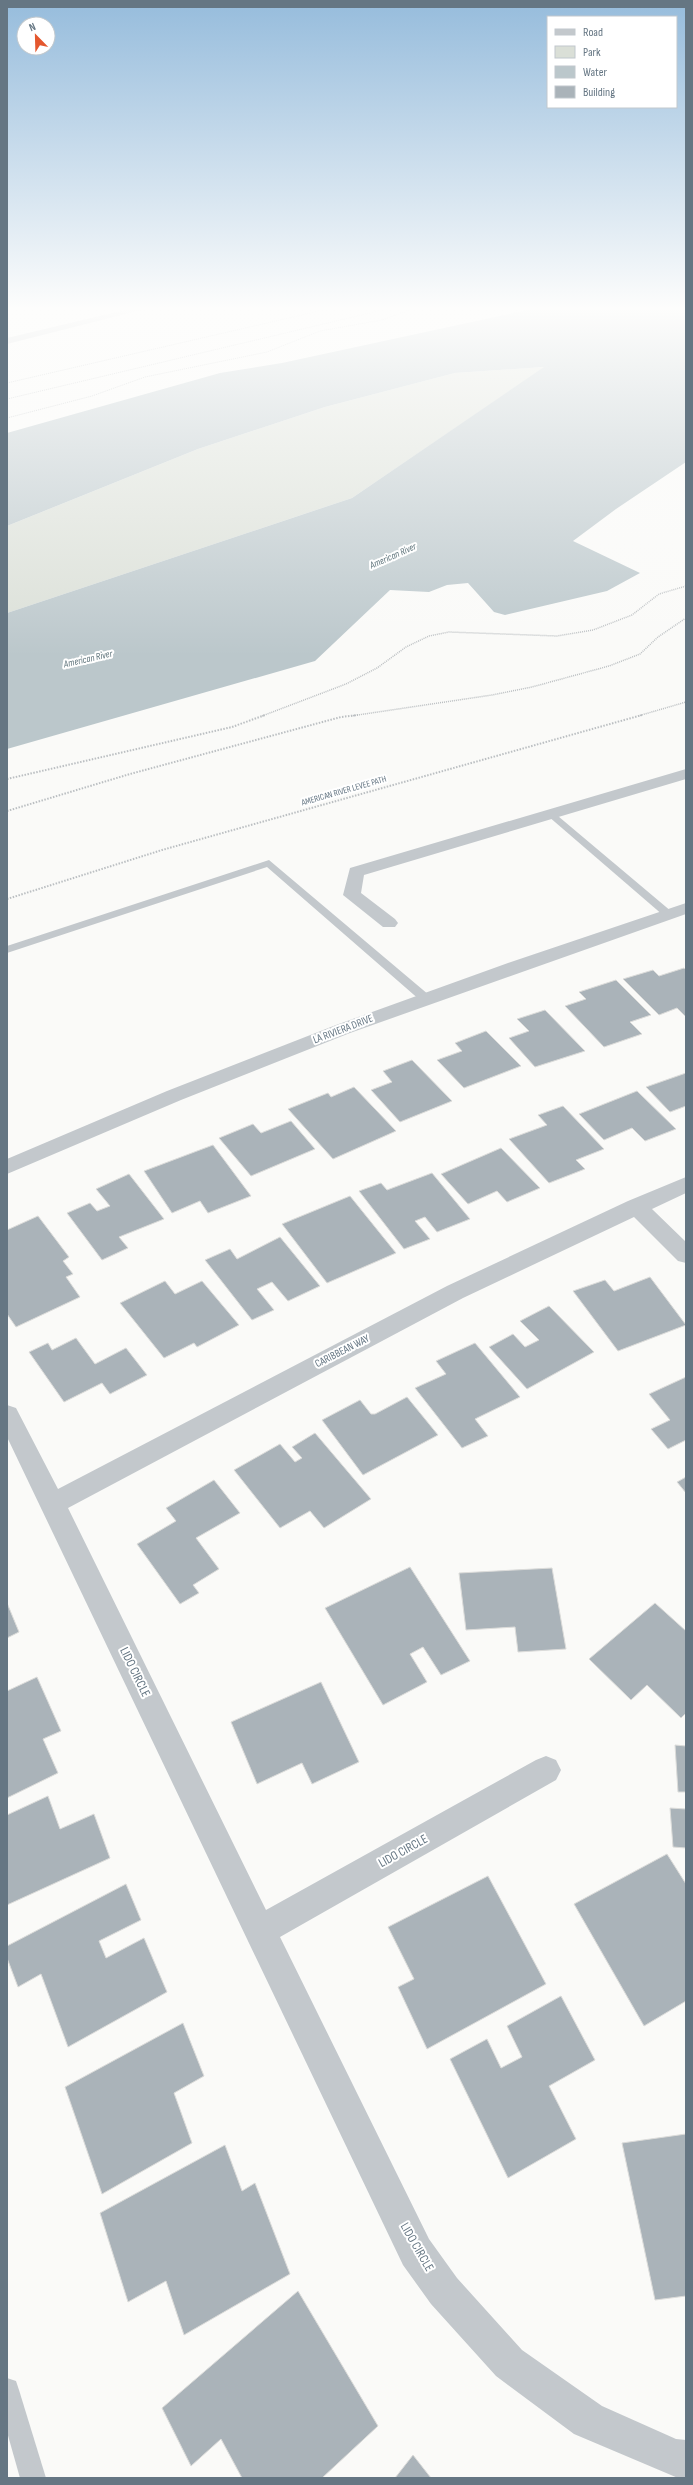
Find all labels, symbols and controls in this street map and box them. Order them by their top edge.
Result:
north arrow [16,16,56,56]
legend [547,16,677,108]
text: N [27,20,38,34]
text: Road [583,25,603,40]
text: Park [583,45,601,60]
text: Water [583,65,607,80]
text: Building [583,85,615,100]
water label: American River [367,540,419,572]
water label: American River [61,647,115,671]
street label: AMERICAN RIVER LEVEE PATH [299,774,388,809]
street label: LA RIVIERA DRIVE [311,1012,375,1046]
street label: CARIBBEAN WAY [313,1332,372,1370]
street label: LIDO CIRCLE [116,1644,154,1700]
street label: LIDO CIRCLE [376,1831,430,1871]
street label: LIDO CIRCLE [397,2220,437,2274]

